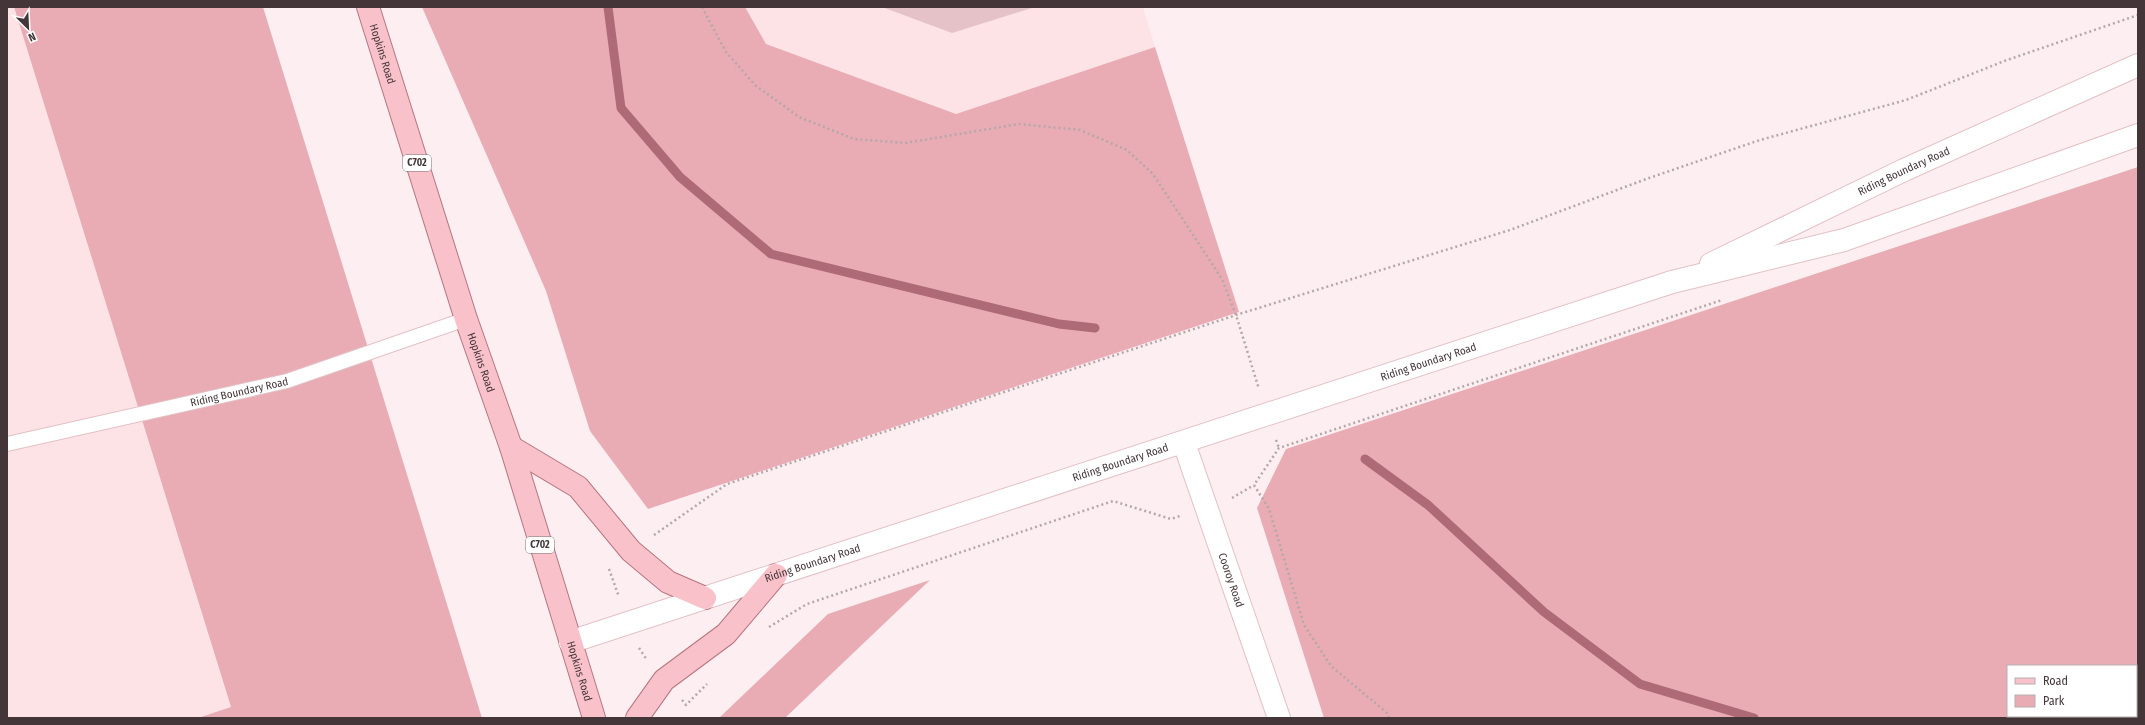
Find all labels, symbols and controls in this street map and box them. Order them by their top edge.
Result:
north arrow [8,8,48,48]
street label: Hopkins Road [367,22,398,85]
text: N [26,29,38,44]
street label: Riding Boundary Road [1856,144,1952,198]
road number: C702 [403,155,431,171]
street label: Hopkins Road [465,331,498,394]
street label: Riding Boundary Road [1379,340,1478,383]
street label: Riding Boundary Road [189,374,289,409]
street label: Riding Boundary Road [1071,441,1170,484]
road number: C702 [526,537,554,553]
street label: Riding Boundary Road [763,541,862,585]
street label: Cooroy Road [1216,551,1247,609]
street label: Hopkins Road [564,639,595,703]
legend [2007,665,2137,717]
text: Road [2043,674,2068,688]
text: Park [2043,694,2065,708]

